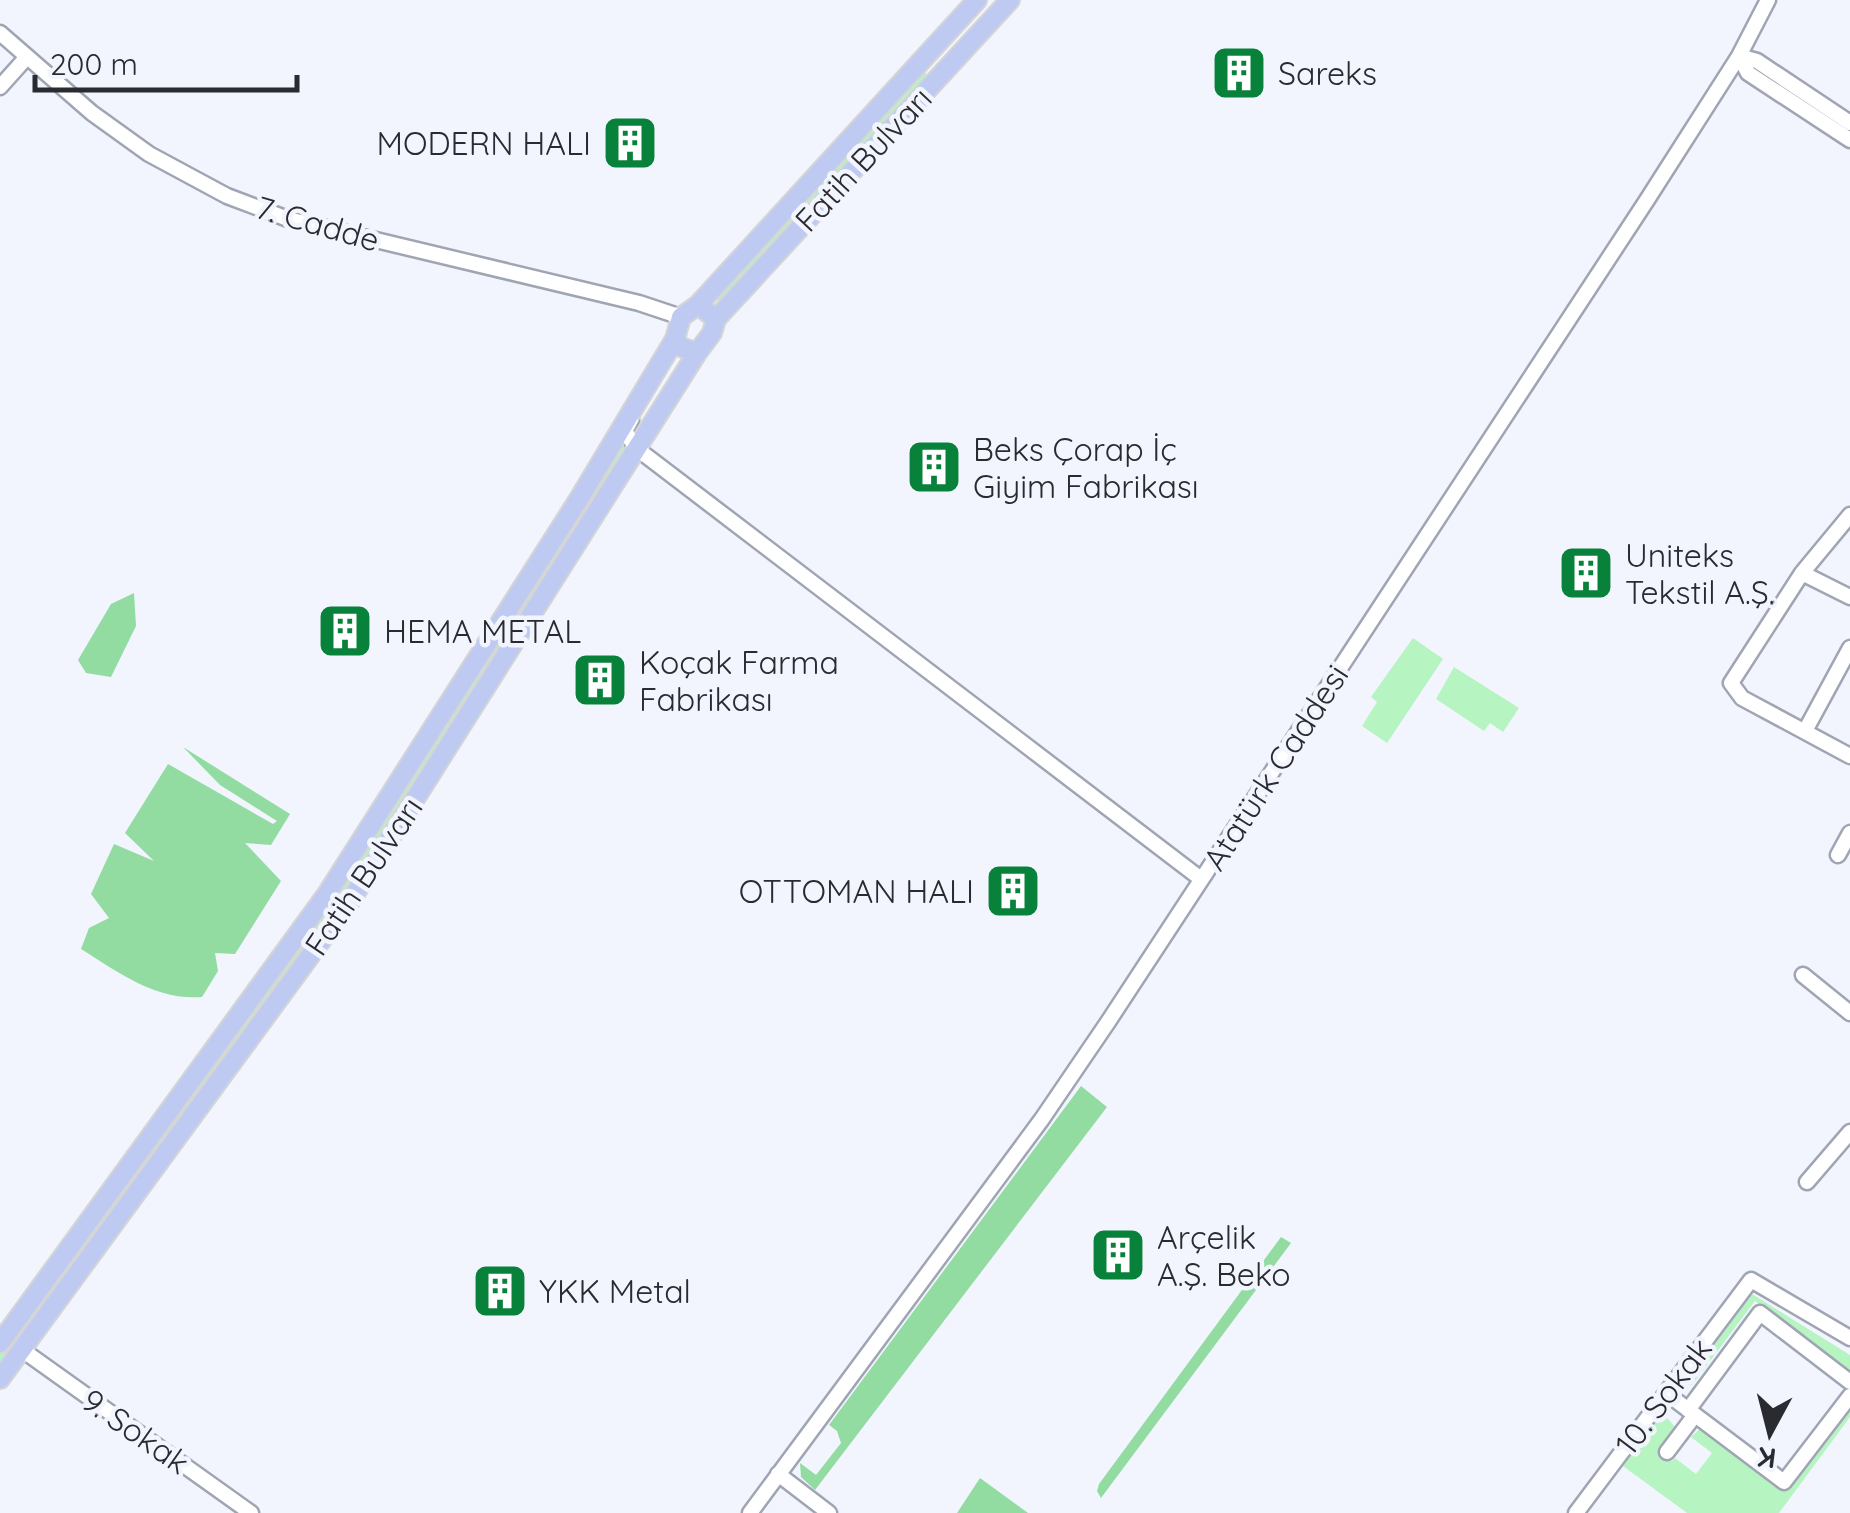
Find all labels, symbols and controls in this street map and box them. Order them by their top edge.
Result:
scale bar [35,30,298,92]
building icon: Sareks [1209,43,1269,103]
text: 200 m [50,45,138,83]
place label: Sareks [1278,53,1377,93]
street label: Fatih Bulvarı [786,79,940,239]
building icon: MODERN HALI [600,113,660,173]
place label: MODERN HALI [377,123,591,163]
street label: 7. Cadde [252,186,384,260]
place label: Beks Çorap İç Giyim Fabrikası [973,429,1199,506]
building icon: Beks Çorap İç Giyim Fabrikası [904,437,964,497]
place label: Uniteks Tekstil A.Ş. [1625,535,1775,612]
building icon: Uniteks Tekstil A.Ş. [1556,543,1616,603]
building icon: HEMA METAL [315,601,375,661]
place label: HEMA METAL [384,611,581,651]
place label: Koçak Farma Fabrikası [639,642,839,719]
building icon: Koçak Farma Fabrikası [570,650,630,710]
street label: Atatürk Caddesi [1194,657,1356,877]
street label: Fatih Bulvarı [295,789,431,963]
building icon: OTTOMAN HALI [983,861,1043,921]
place label: OTTOMAN HALI [739,871,974,911]
place label: Arçelik A.Ş. Beko [1157,1217,1291,1294]
building icon: Arçelik A.Ş. Beko [1088,1225,1148,1285]
building icon: YKK Metal [470,1261,530,1321]
place label: YKK Metal [539,1271,691,1311]
street label: 10. Sokak [1606,1330,1720,1462]
street label: 9. Sokak [75,1380,197,1482]
north arrow [1720,1383,1820,1483]
text: K [1756,1440,1778,1477]

